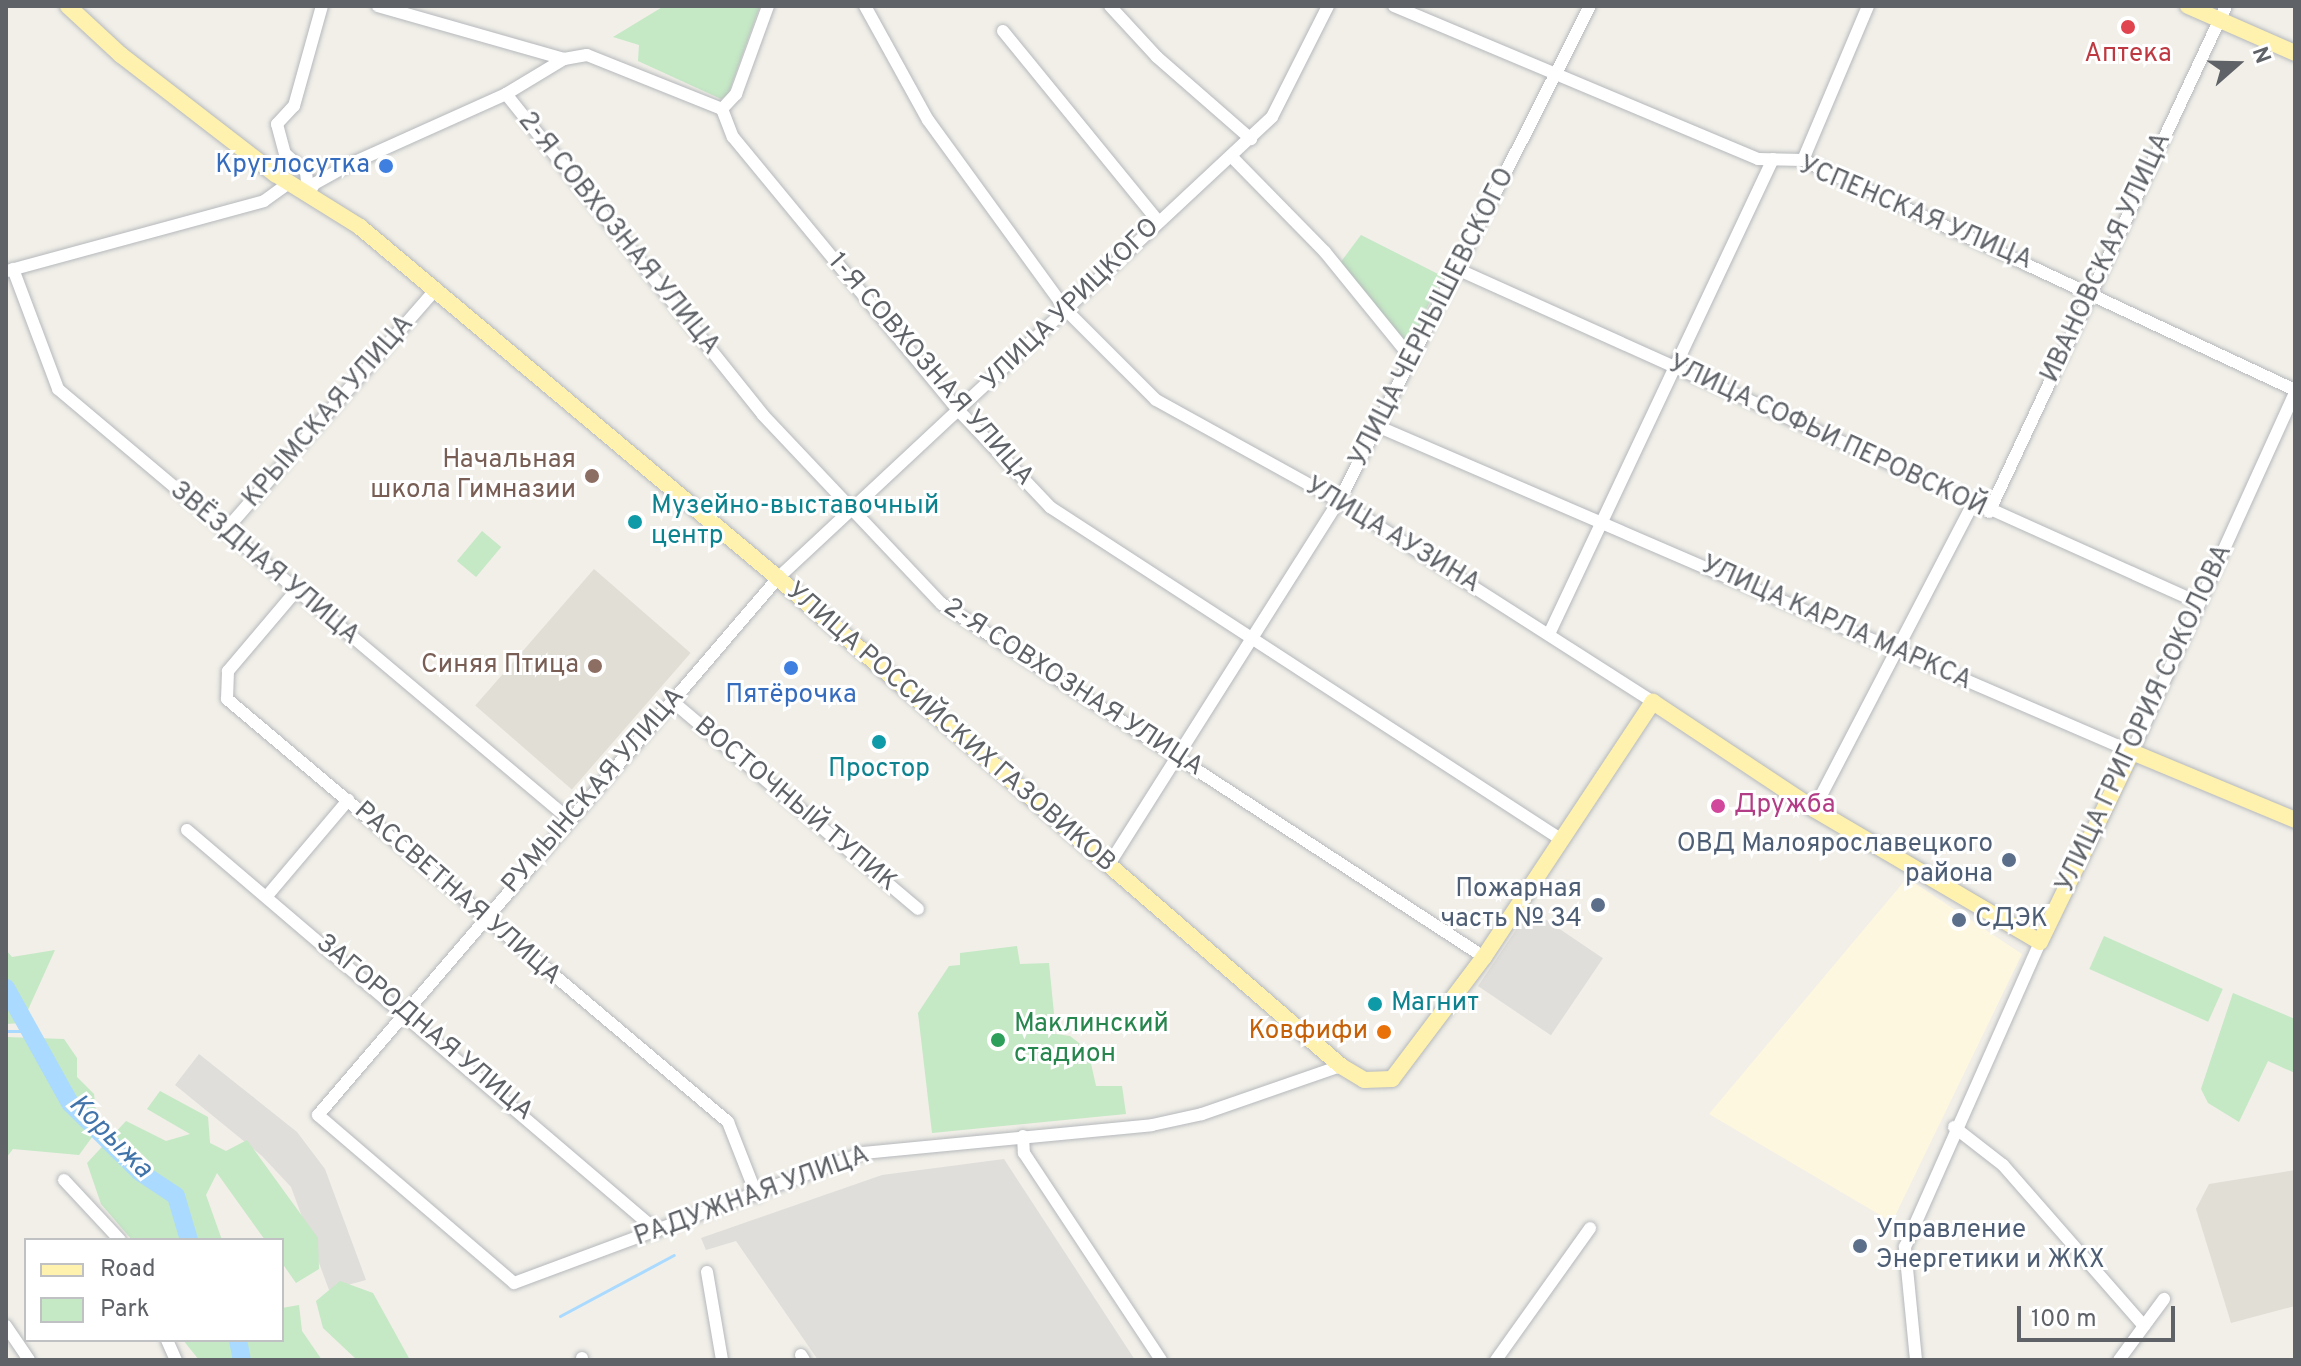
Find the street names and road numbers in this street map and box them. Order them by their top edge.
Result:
street label: 2-Я СОВХОЗНАЯ УЛИЦА [510,106,726,362]
street label: ИВАНОВСКАЯ УЛИЦА [2035,128,2179,388]
street label: УСПЕНСКАЯ УЛИЦА [1793,151,2037,277]
street label: УЛИЦА ЧЕРНЫШЕВСКОГО [1344,163,1522,473]
street label: УЛИЦА УРИЦКОГО [975,212,1167,398]
street label: 1-Я СОВХОЗНАЯ УЛИЦА [820,247,1040,493]
street label: КРЫМСКАЯ УЛИЦА [237,310,421,514]
street label: УЛИЦА СОФЬИ ПЕРОВСКОЙ [1662,349,1992,525]
street label: УЛИЦА АУЗИНА [1298,471,1486,601]
street label: ЗВЁЗДНАЯ УЛИЦА [163,476,365,652]
street label: УЛИЦА ГРИГОРИЯ СОКОЛОВА [2050,540,2240,898]
street label: УЛИЦА КАРЛА МАРКСА [1695,550,1977,698]
street label: УЛИЦА РОССИЙСКИХ ГАЗОВИКОВ [779,576,1121,880]
street label: 2-Я СОВХОЗНАЯ УЛИЦА [937,592,1209,784]
street label: РУМЫНСКАЯ УЛИЦА [496,682,692,900]
street label: ВОСТОЧНЫЙ ТУПИК [687,711,903,899]
street label: РАССВЕТНАЯ УЛИЦА [347,796,567,992]
street label: ЗАГОРОДНАЯ УЛИЦА [309,928,539,1128]
street label: РАДУЖНАЯ УЛИЦА [630,1140,874,1254]

